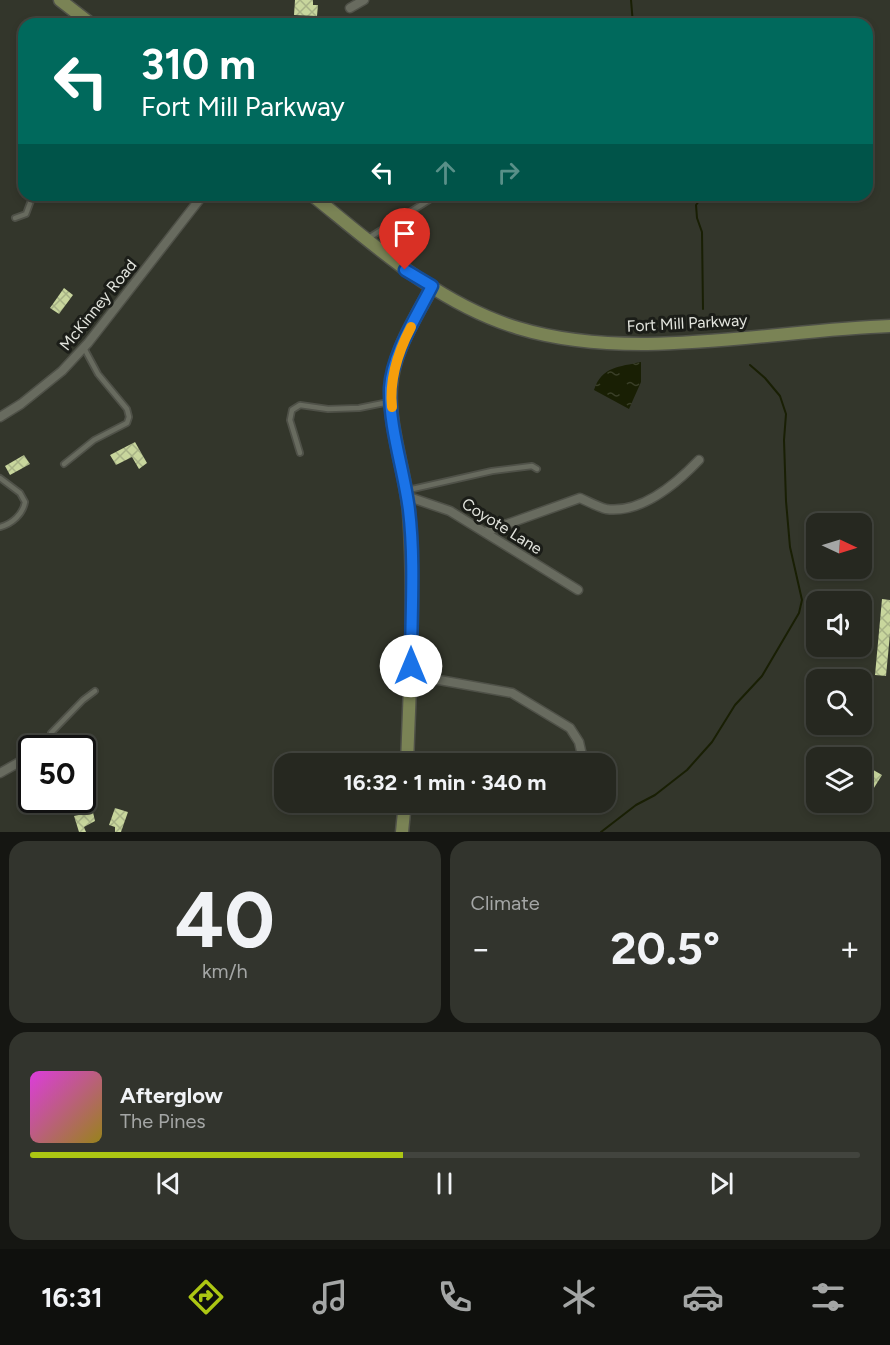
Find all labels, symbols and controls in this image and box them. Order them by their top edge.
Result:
text: 310 m [141,39,256,90]
icon: left [42,42,120,120]
text: Fort Mill Parkway [141,90,345,123]
icon: left [366,156,399,189]
icon: ahead [429,156,462,189]
icon: right [492,156,525,189]
pin [379,208,430,270]
icon: arrive [388,217,421,250]
street label: McKinney Road [56,256,140,354]
street label: Fort Mill Parkway [626,310,748,336]
street label: Coyote Lane [458,494,546,558]
north arrow [806,513,872,579]
map controls [806,513,872,813]
button: sound [806,591,872,657]
position arrow [379,634,443,698]
button: search [806,669,872,735]
speed limit sign: 50 [18,735,96,813]
button: layers [806,747,872,813]
text: 16:32 · 1 min · 340 m [344,769,546,796]
text: 40 [175,873,275,967]
text: Climate [471,891,540,915]
text: 20.5° [610,921,720,975]
text: − [471,929,491,968]
text: + [839,929,860,968]
text: km/h [202,959,248,983]
text: Afterglow [120,1082,223,1109]
text: The Pines [120,1109,206,1133]
icon: previous [152,1167,185,1200]
icon: pause [428,1167,461,1200]
icon: next [705,1167,738,1200]
icon: directions [185,1276,227,1318]
icon: music [309,1276,351,1318]
icon: phone [434,1276,476,1318]
icon: climate [558,1276,600,1318]
icon: car [682,1276,724,1318]
icon: filters [807,1276,849,1318]
text: 16:31 [41,1281,103,1314]

